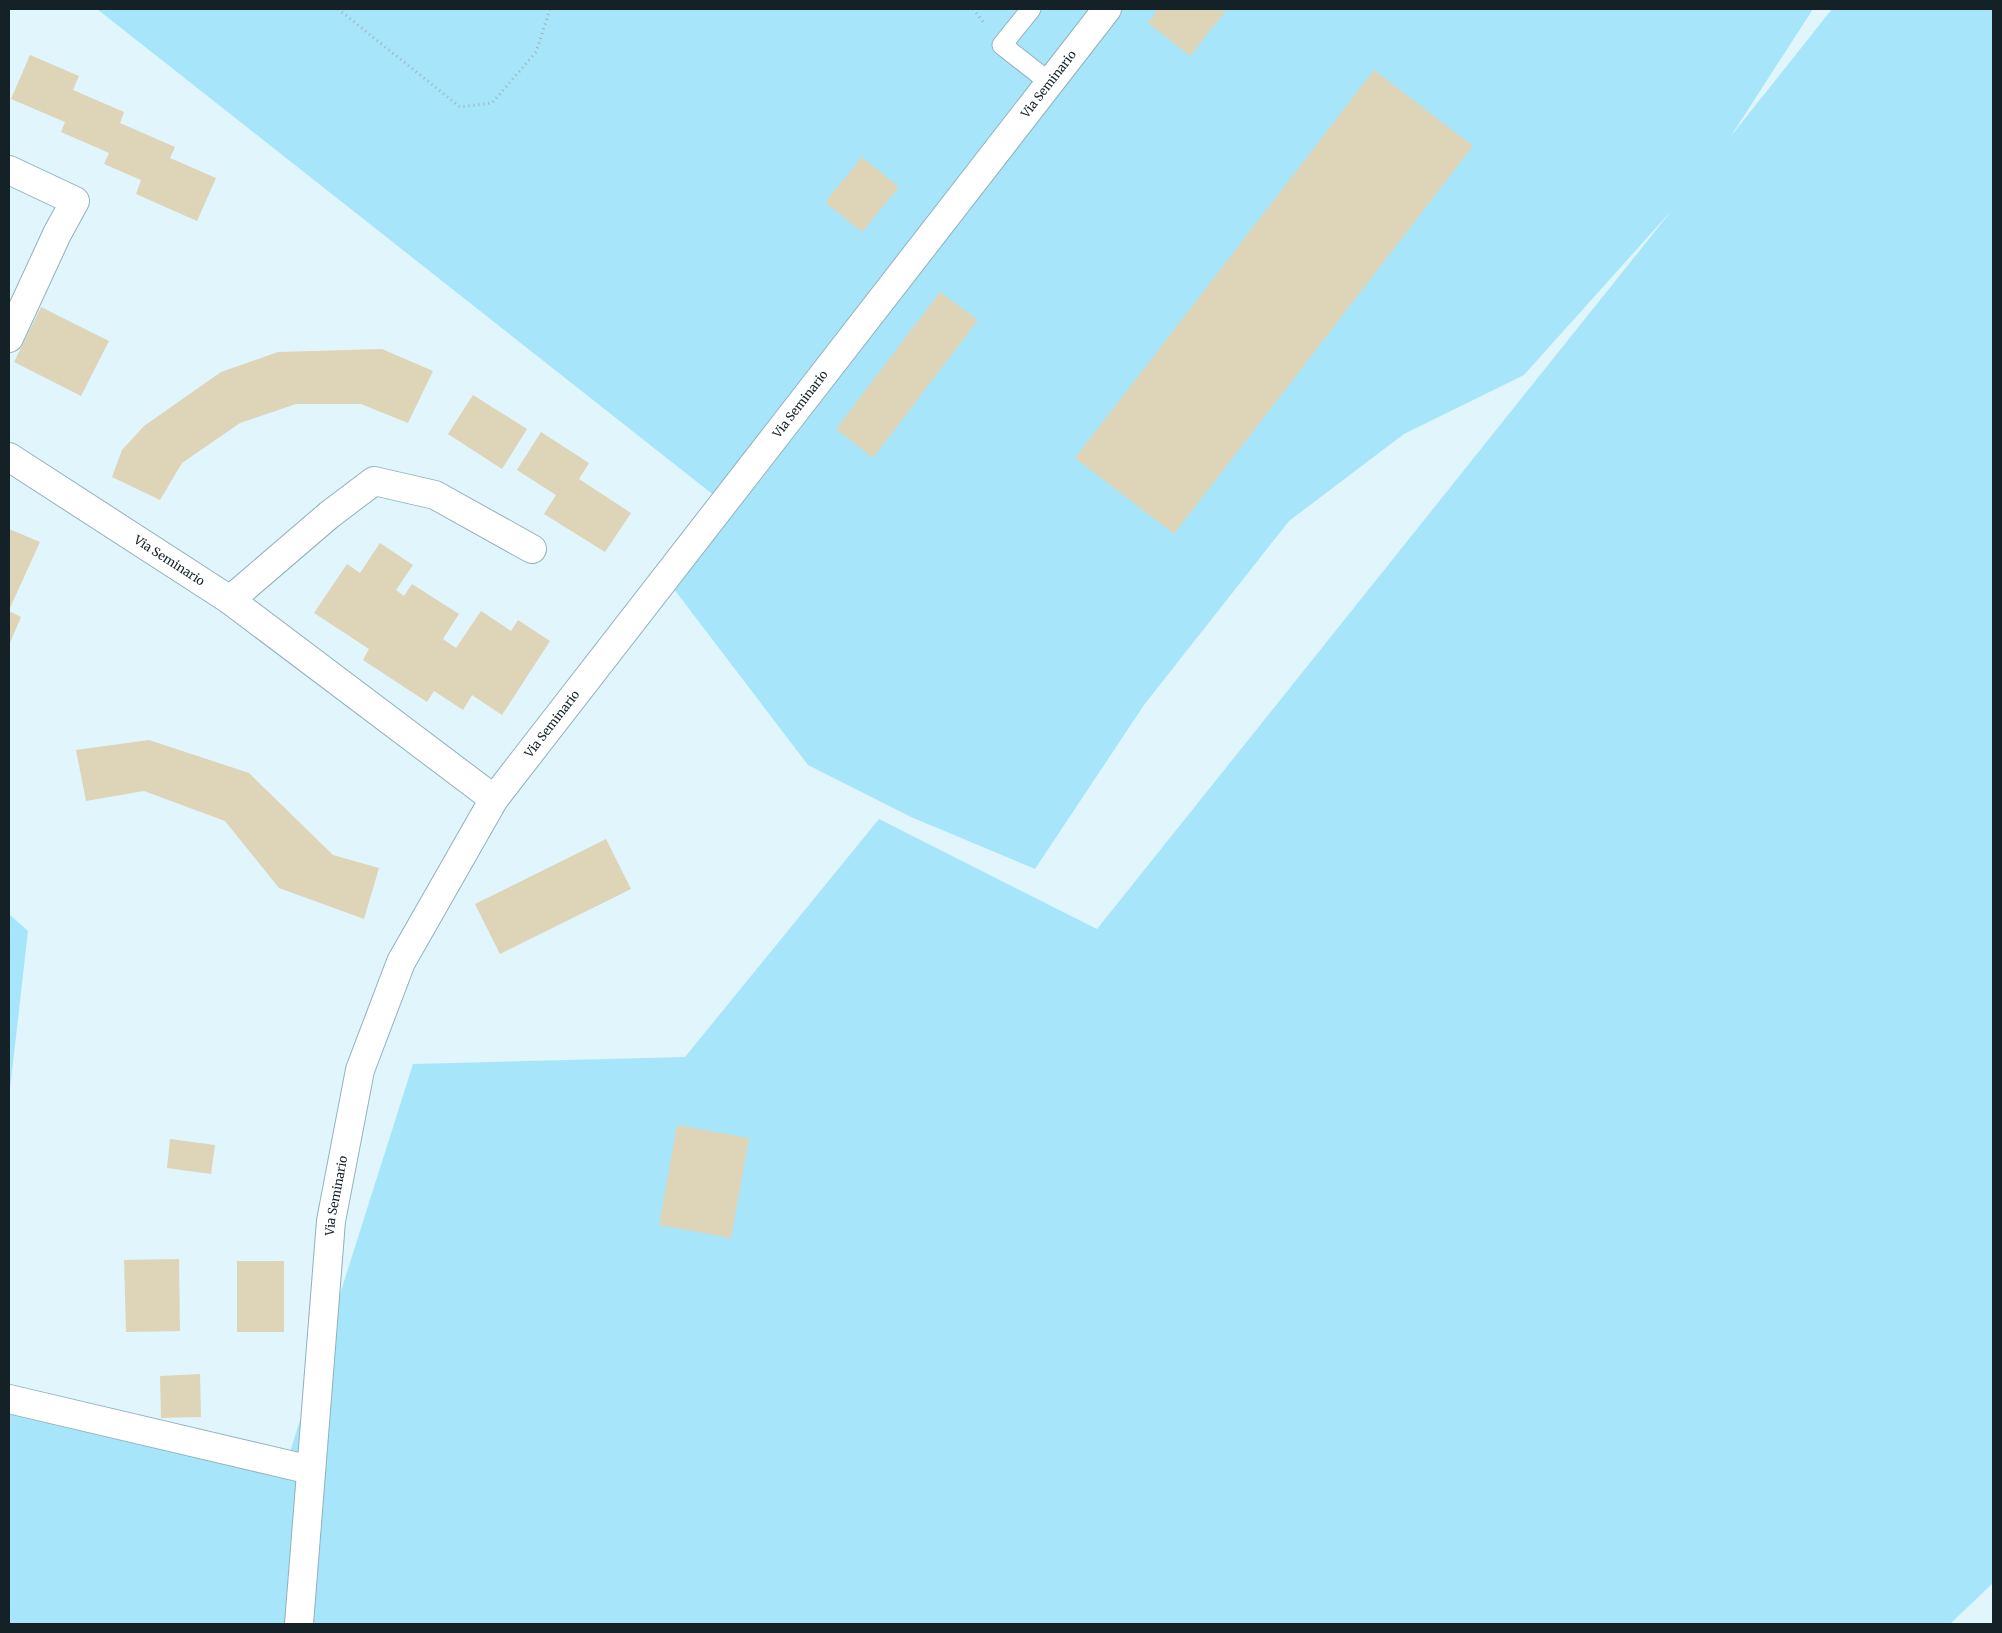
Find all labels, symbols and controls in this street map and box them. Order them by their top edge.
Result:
street label: Via Seminario [1017,47,1079,121]
street label: Via Seminario [769,367,831,441]
street label: Via Seminario [131,531,208,589]
street label: Via Seminario [520,687,583,761]
street label: Via Seminario [322,1154,350,1237]

